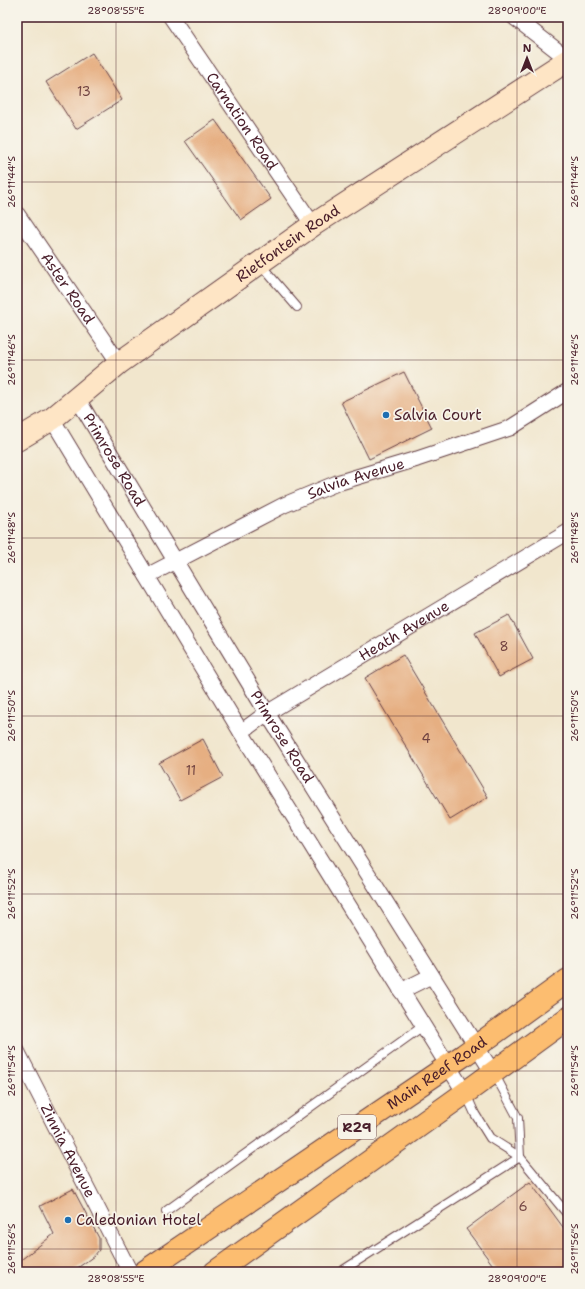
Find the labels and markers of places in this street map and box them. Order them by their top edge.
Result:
place label: Salvia Court [394,405,482,425]
marker: Salvia Court [381,410,391,420]
place label: Caledonian Hotel [76,1210,201,1230]
marker: Caledonian Hotel [63,1215,73,1225]

